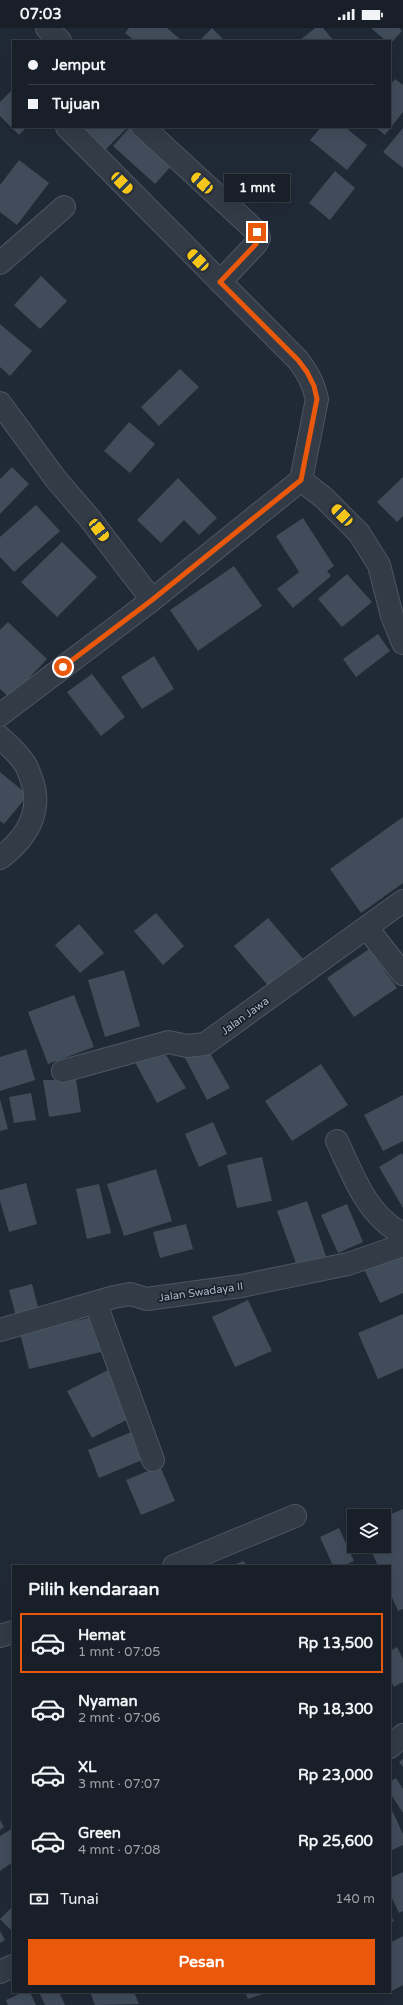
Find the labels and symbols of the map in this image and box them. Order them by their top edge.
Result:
car [109,170,135,196]
car [189,171,215,195]
callout: 1 mnt [224,174,290,202]
route end [248,223,266,241]
car [185,247,211,273]
car [329,502,355,528]
car [87,517,111,543]
route start [54,658,72,676]
street label: Jalan Jawa [219,994,271,1038]
street label: Jalan Swadaya II [158,1280,244,1304]

